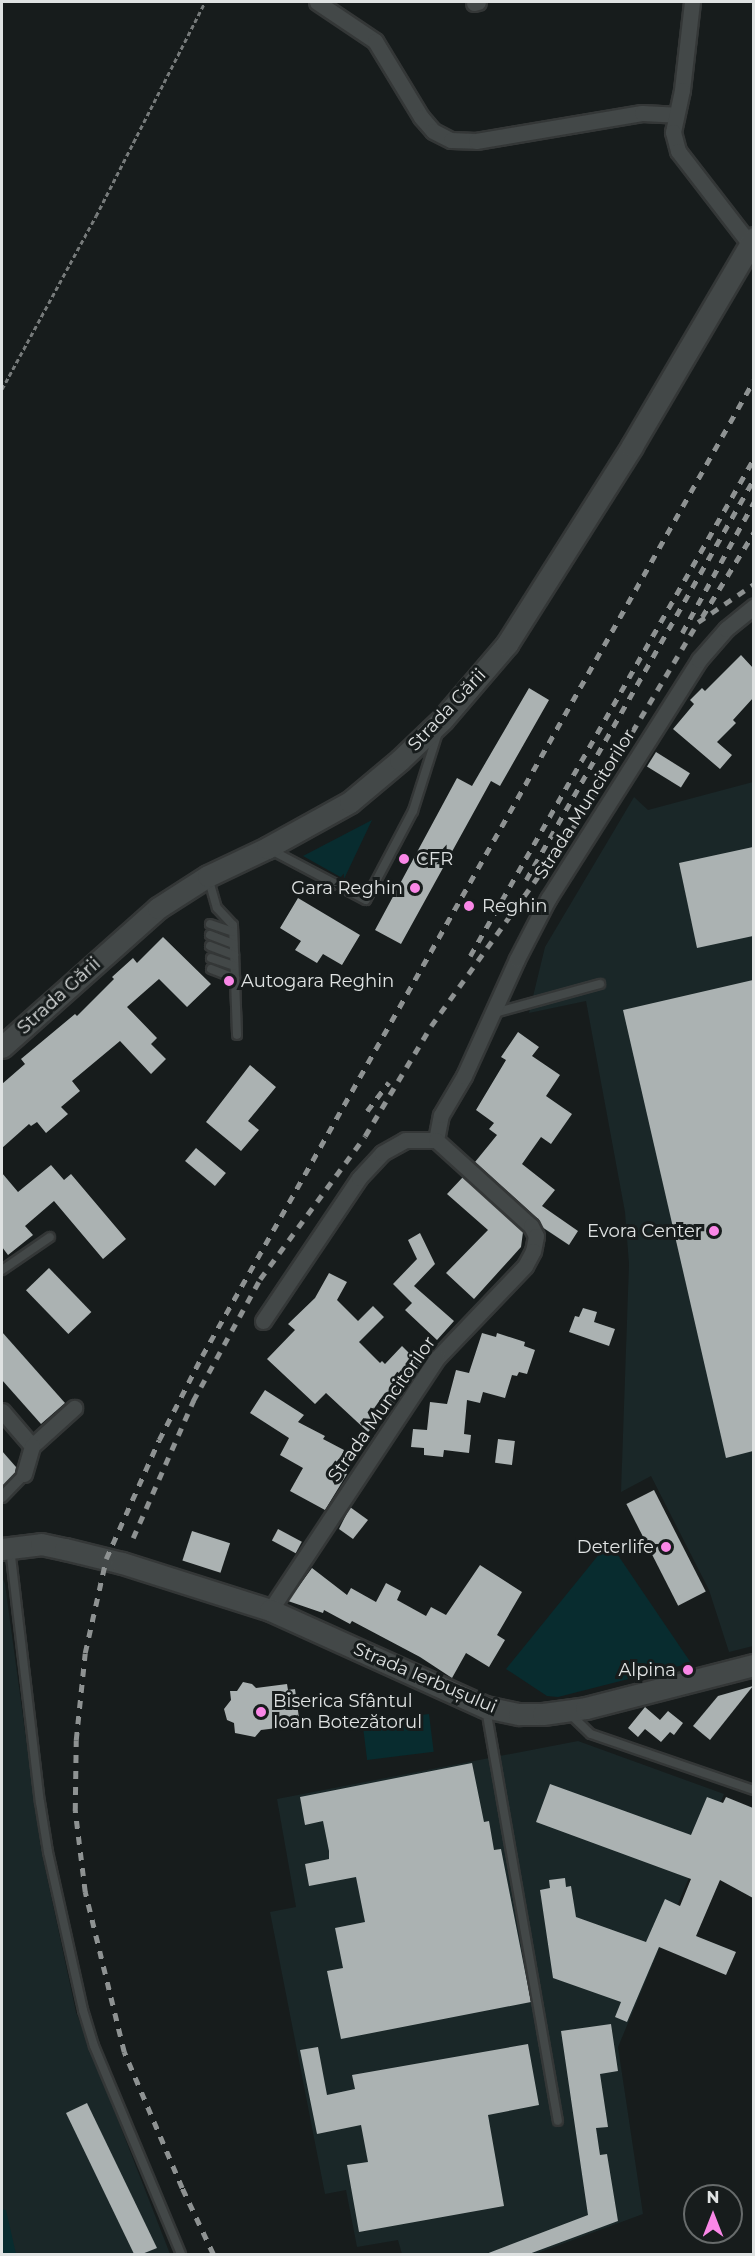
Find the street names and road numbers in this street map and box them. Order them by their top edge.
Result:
street label: Strada Gării [404,664,490,756]
street label: Strada Muncitorilor [530,725,640,883]
street label: Strada Gării [13,953,105,1039]
street label: Strada Muncitorilor [324,1332,440,1486]
street label: Strada Ierbușului [350,1638,500,1718]

